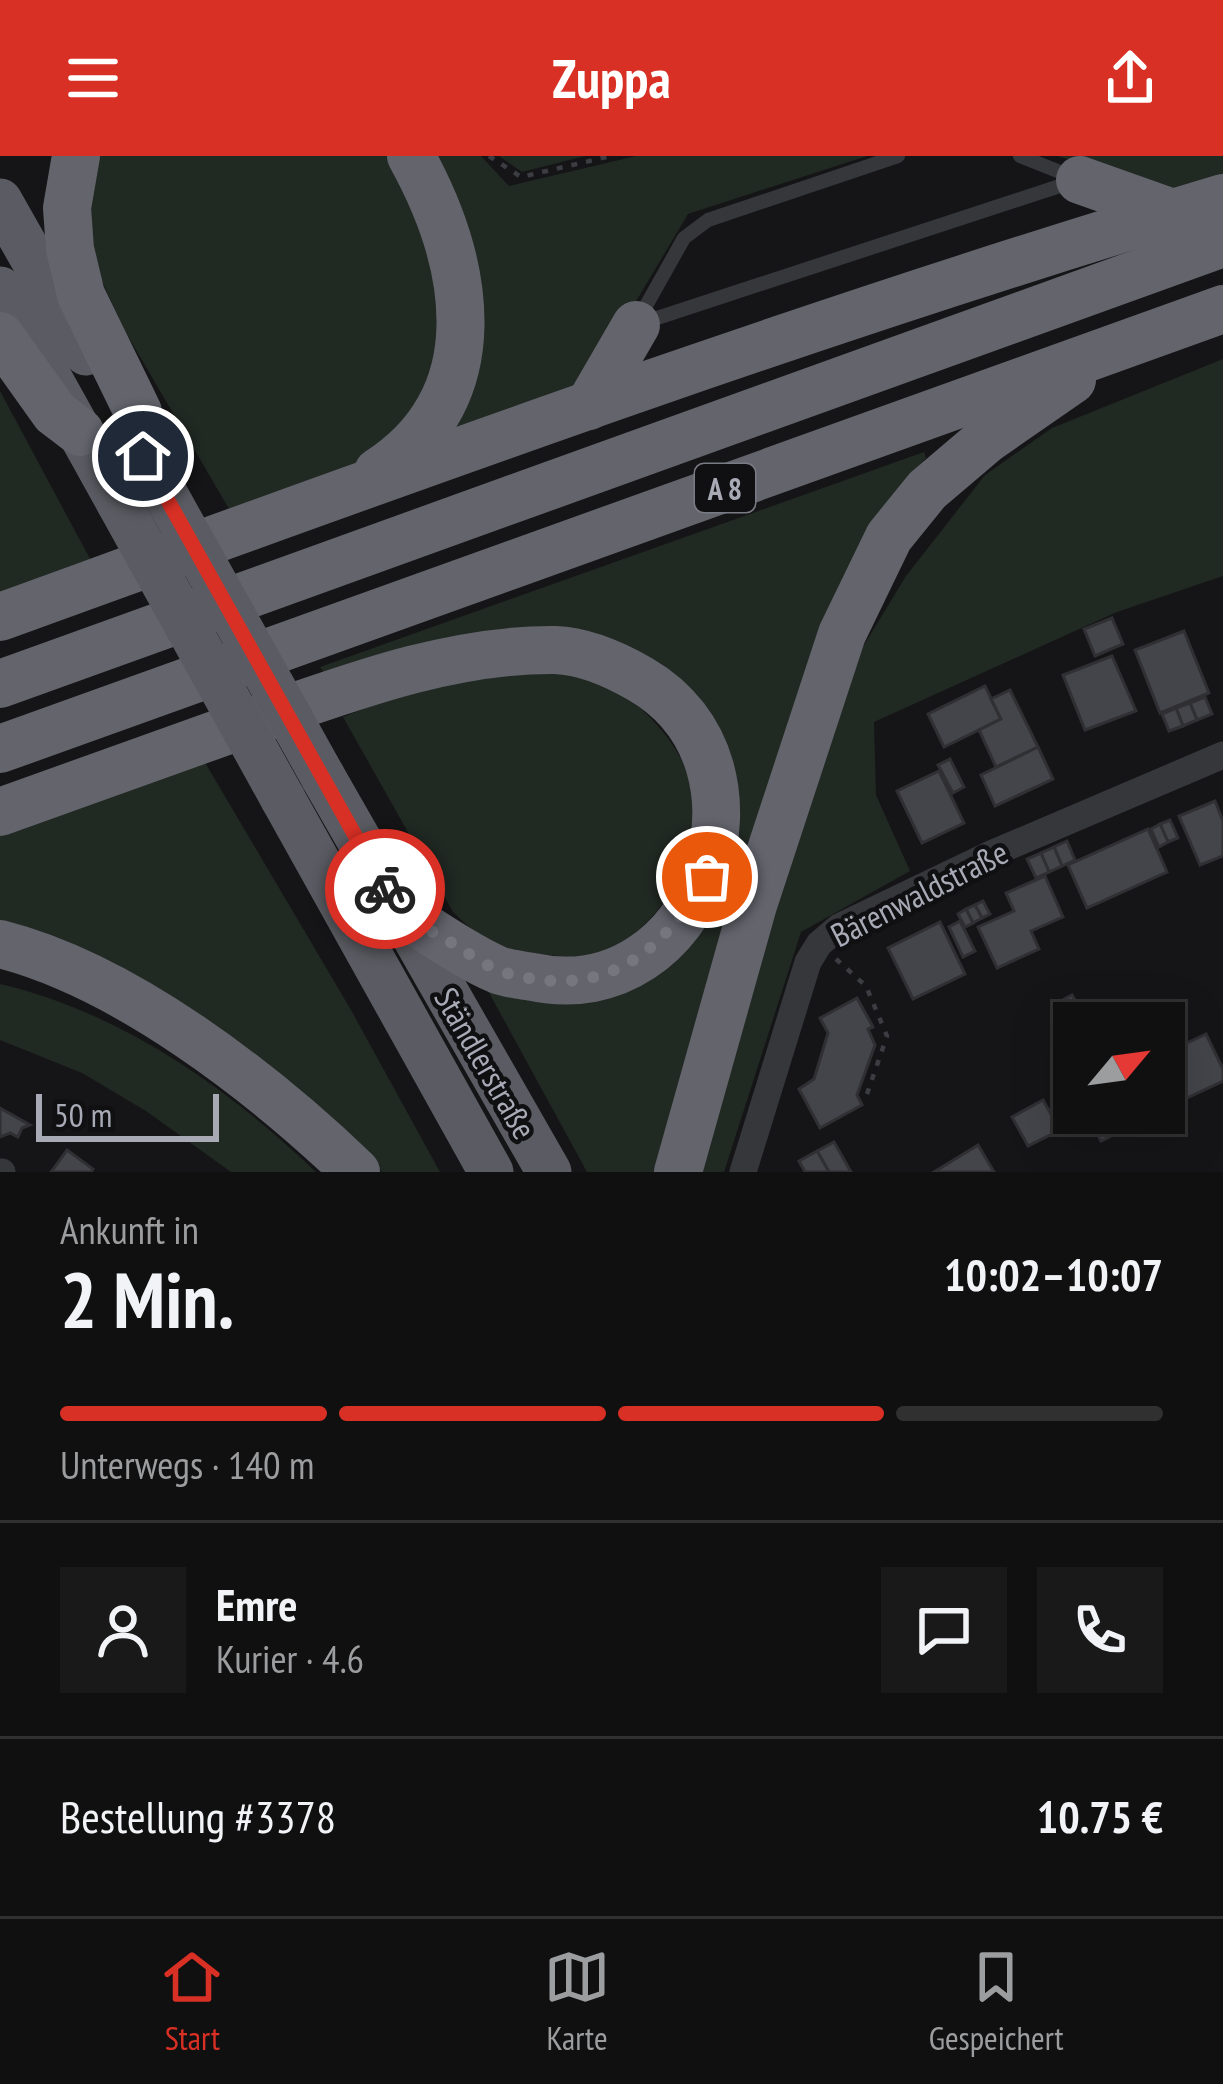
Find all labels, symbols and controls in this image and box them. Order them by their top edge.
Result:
text: Zuppa [552,43,671,113]
icon: menu [60,45,126,111]
icon: share [1097,45,1163,111]
pin [92,405,194,507]
icon: home [110,423,176,489]
road number: A 8 [695,464,755,512]
pin [656,826,758,928]
courier [325,829,445,949]
street label: Bärenwaldstraße [823,830,1015,956]
icon: bag [674,844,740,910]
icon: bike [352,856,418,922]
street label: Ständlerstraße [425,980,547,1146]
north arrow [1053,1002,1185,1134]
map controls [1053,1002,1185,1134]
scale bar [36,1088,219,1141]
text: 50 m [54,1093,112,1136]
text: Ankunft in [60,1204,199,1255]
text: 10:02–10:07 [944,1245,1163,1303]
text: 2 Min. [60,1249,234,1350]
text: Unterwegs · 140 m [60,1439,314,1490]
button: person [60,1567,186,1693]
button: chat [881,1567,1007,1693]
button: phone [1037,1567,1163,1693]
text: Emre [216,1575,298,1633]
text: Kurier · 4.6 [216,1633,364,1684]
text: Bestellung #3378 [60,1787,336,1845]
text: 10.75 € [1037,1787,1163,1845]
tab: Start [159,1944,225,2059]
tab: Karte [544,1944,610,2059]
tab: Gespeichert [929,1944,1064,2059]

